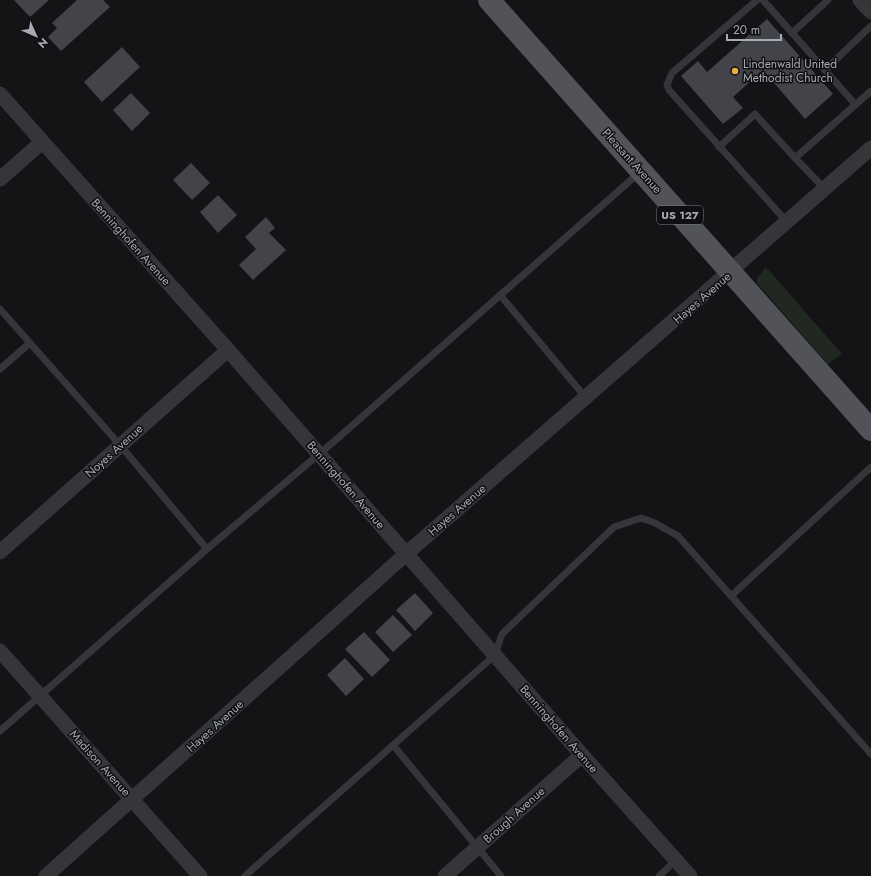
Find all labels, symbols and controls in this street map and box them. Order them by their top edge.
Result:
north arrow [16,16,56,56]
scale bar [727,16,781,42]
text: 20 m [733,21,760,39]
text: N [34,34,52,52]
place label: Lindenwald United Methodist Church [743,55,837,87]
marker: Lindenwald United Methodist Church [730,66,740,76]
street label: Pleasant Avenue [598,124,666,198]
street label: Benninghofen Avenue [87,195,175,289]
road number: US 127 [657,206,703,224]
street label: Hayes Avenue [669,268,735,328]
street label: Noyes Avenue [81,420,147,482]
street label: Benninghofen Avenue [303,437,389,533]
street label: Hayes Avenue [424,480,490,540]
street label: Benninghofen Avenue [516,681,602,777]
street label: Hayes Avenue [182,695,248,757]
street label: Madison Avenue [65,726,135,800]
street label: Brough Avenue [479,782,549,848]

